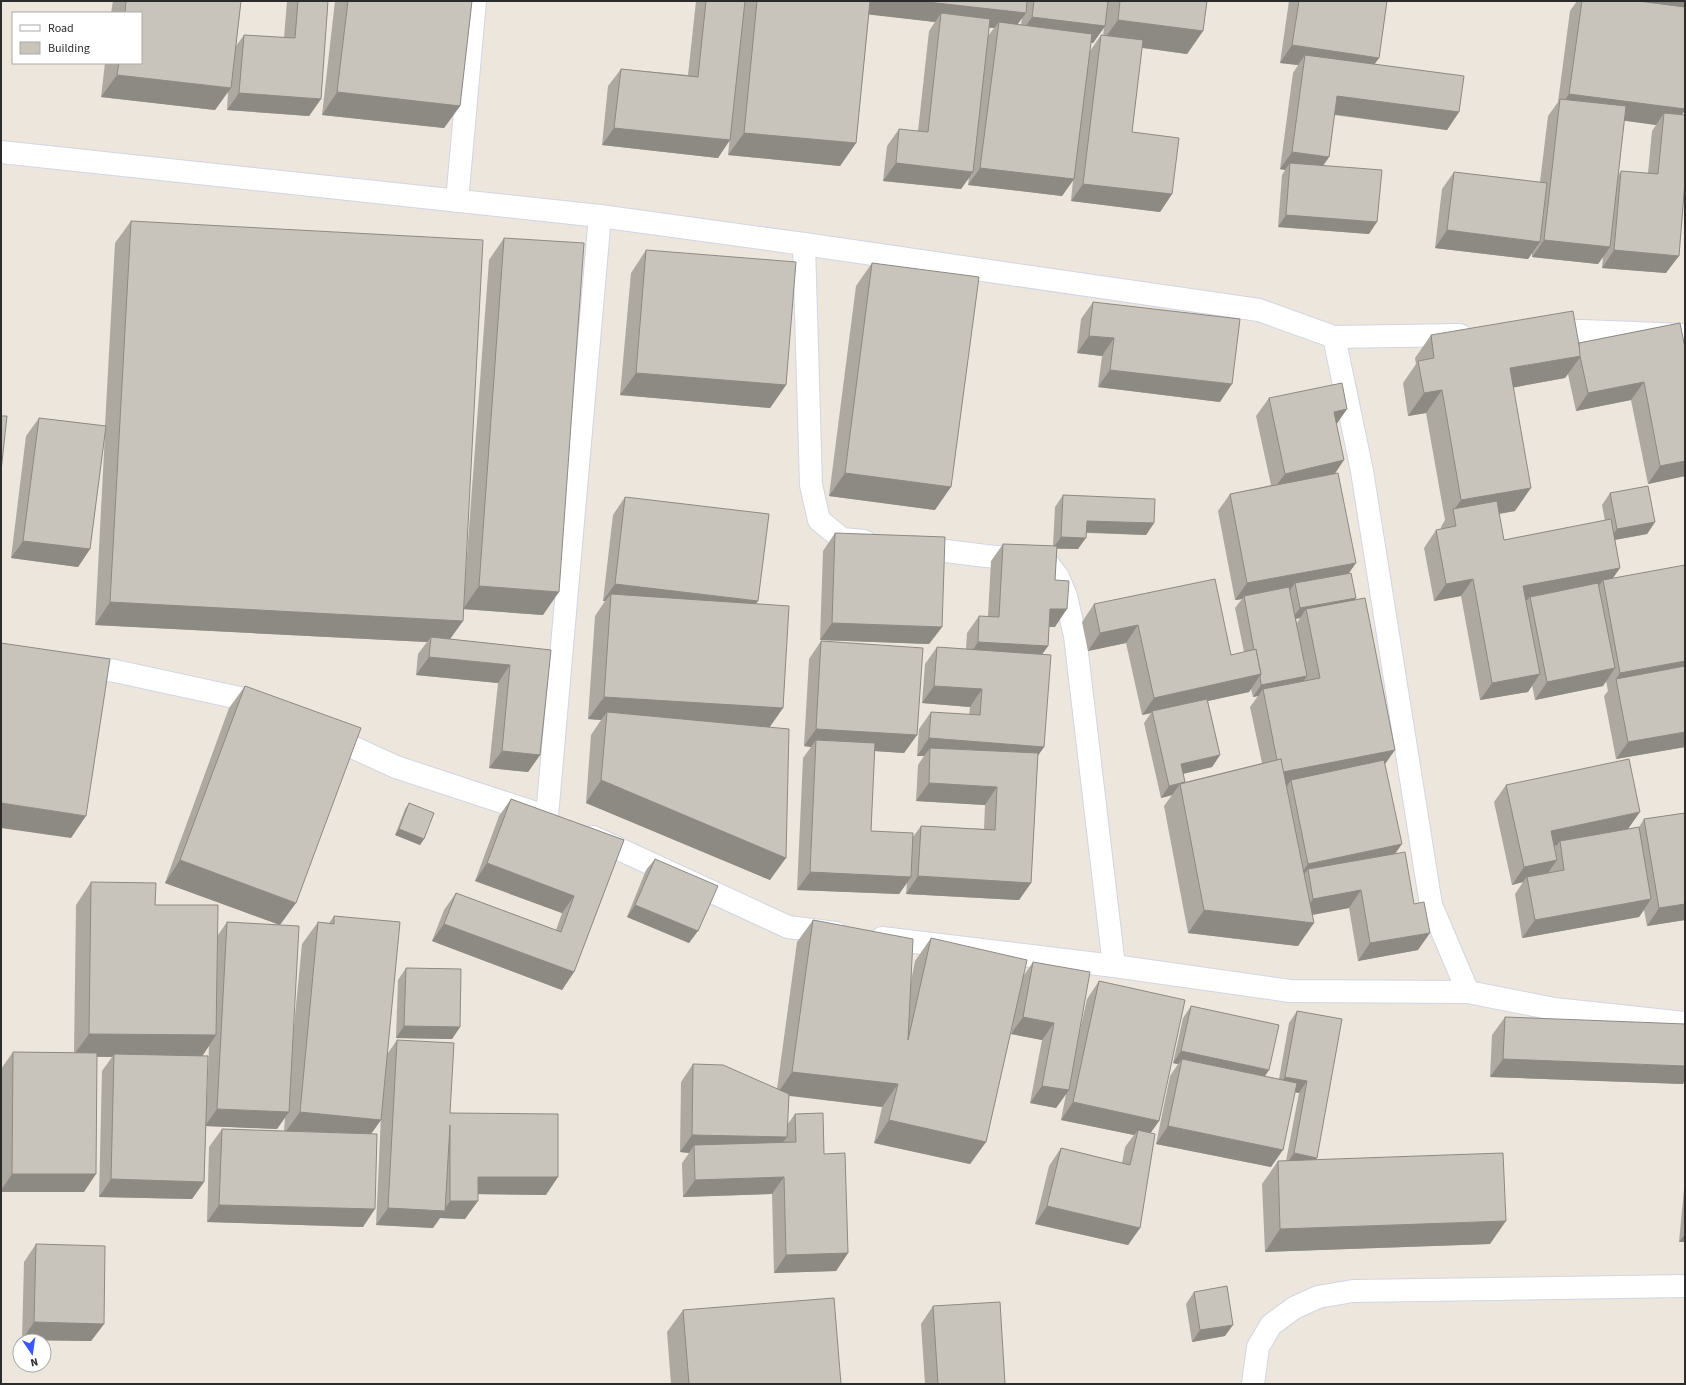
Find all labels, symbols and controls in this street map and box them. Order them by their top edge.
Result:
legend [12,12,142,64]
text: Road [48,20,74,37]
text: Building [48,40,90,57]
north arrow [12,1333,52,1373]
text: N [29,1354,39,1370]

